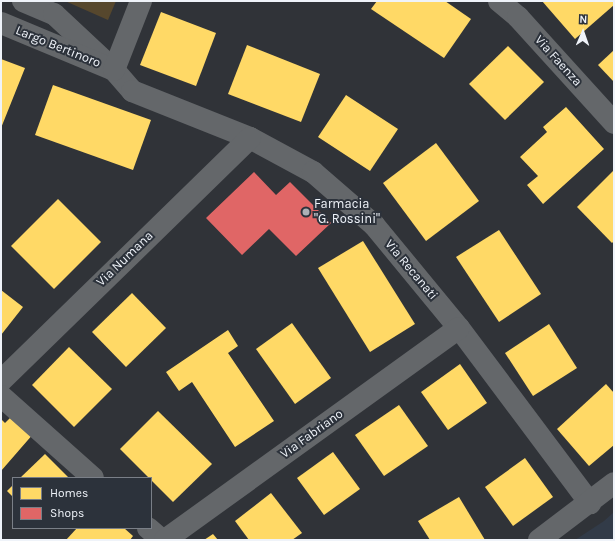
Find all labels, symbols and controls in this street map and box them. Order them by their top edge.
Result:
north arrow [563,12,603,52]
text: N [579,13,588,26]
street label: Largo Bertinoro [13,23,103,71]
street label: Via Faenza [531,32,585,90]
place label: Farmacia "G. Rossini" [314,197,380,228]
marker: Farmacia "G. Rossini" [301,207,311,217]
street label: Via Numana [94,228,156,290]
street label: Via Recanati [381,237,441,303]
street label: Via Fabriano [278,406,346,462]
legend [12,477,152,529]
text: Homes [50,486,88,500]
text: Shops [50,506,84,520]

